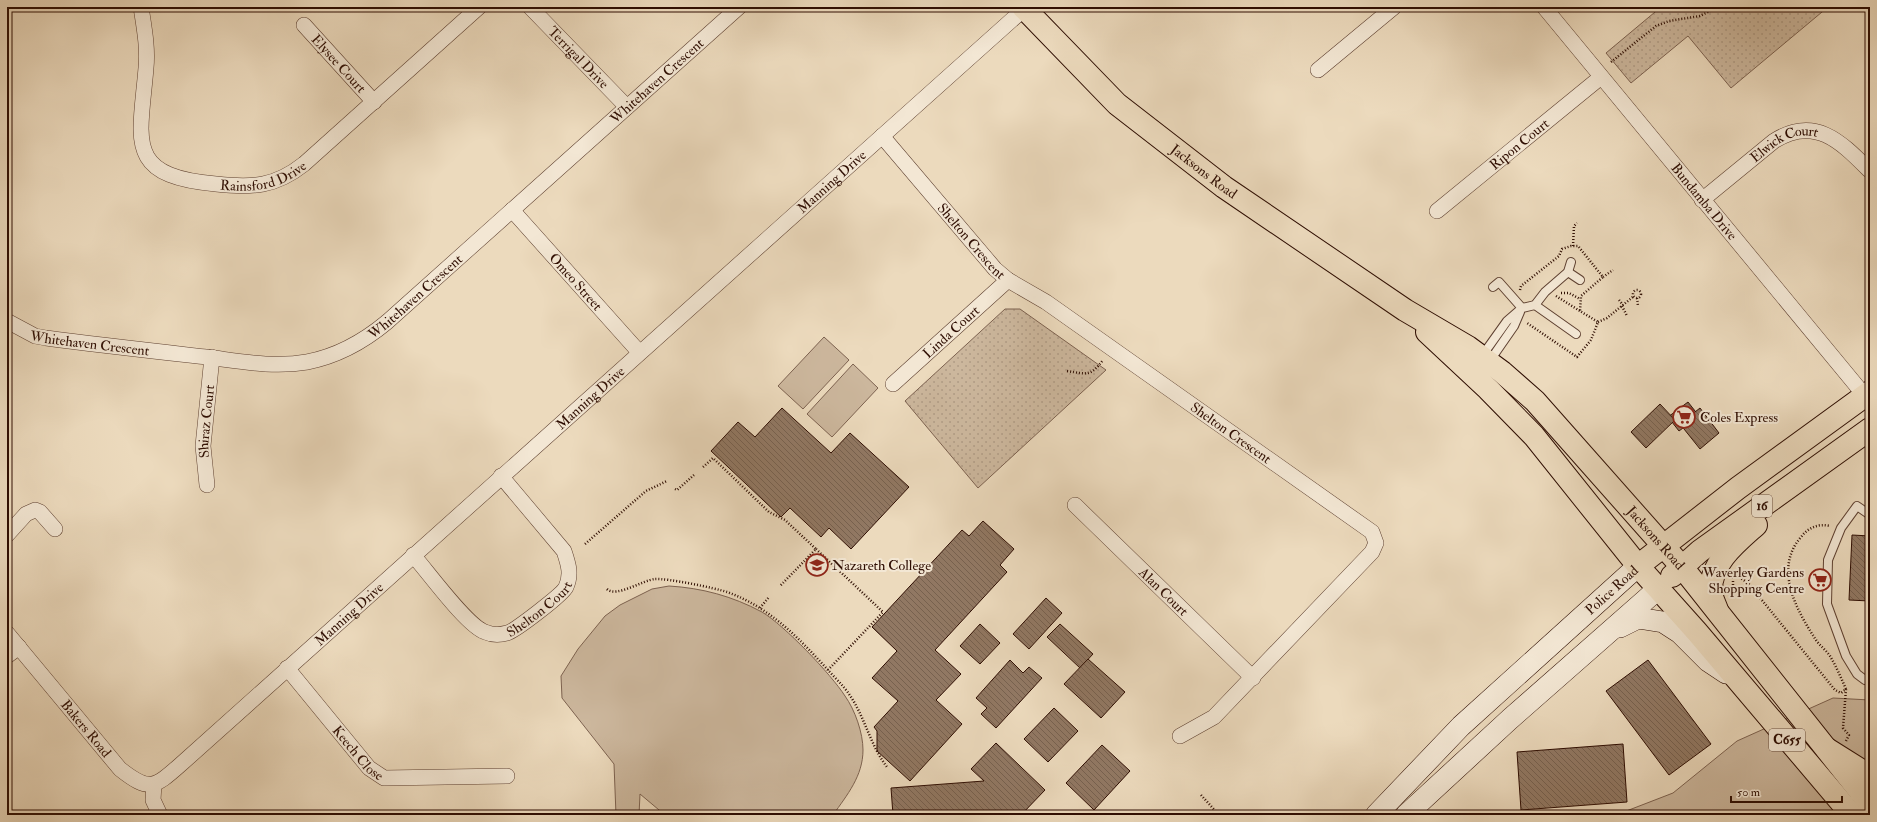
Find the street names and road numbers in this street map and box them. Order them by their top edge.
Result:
street label: Terrigal Drive [545,23,613,92]
street label: Elysee Court [308,31,370,97]
street label: Whitehaven Crescent [606,34,707,128]
street label: Ripon Court [1486,114,1553,173]
street label: Elwick Court [1746,122,1821,166]
street label: Jacksons Road [1167,140,1241,202]
street label: Manning Drive [794,146,869,217]
street label: Rainsford Drive [219,157,310,194]
street label: Bundamba Drive [1668,159,1741,243]
street label: Shelton Crescent [934,199,1009,283]
street label: Omeo Street [546,249,606,314]
street label: Whitehaven Crescent [364,250,466,343]
street label: Linda Court [919,301,983,362]
street label: Whitehaven Crescent [28,327,151,359]
street label: Manning Drive [552,362,628,433]
street label: Shiraz Court [194,383,218,459]
street label: Shelton Crescent [1187,398,1275,467]
road number: 16 [1752,495,1772,517]
street label: Jacksons Road [1623,502,1689,573]
street label: Police Road [1582,562,1642,618]
street label: Alan Court [1135,563,1193,620]
street label: Manning Drive [311,579,387,649]
street label: Shelton Court [503,579,576,640]
street label: Bakers Road [57,696,115,761]
street label: Keech Close [329,722,387,784]
road number: C655 [1769,729,1805,751]

